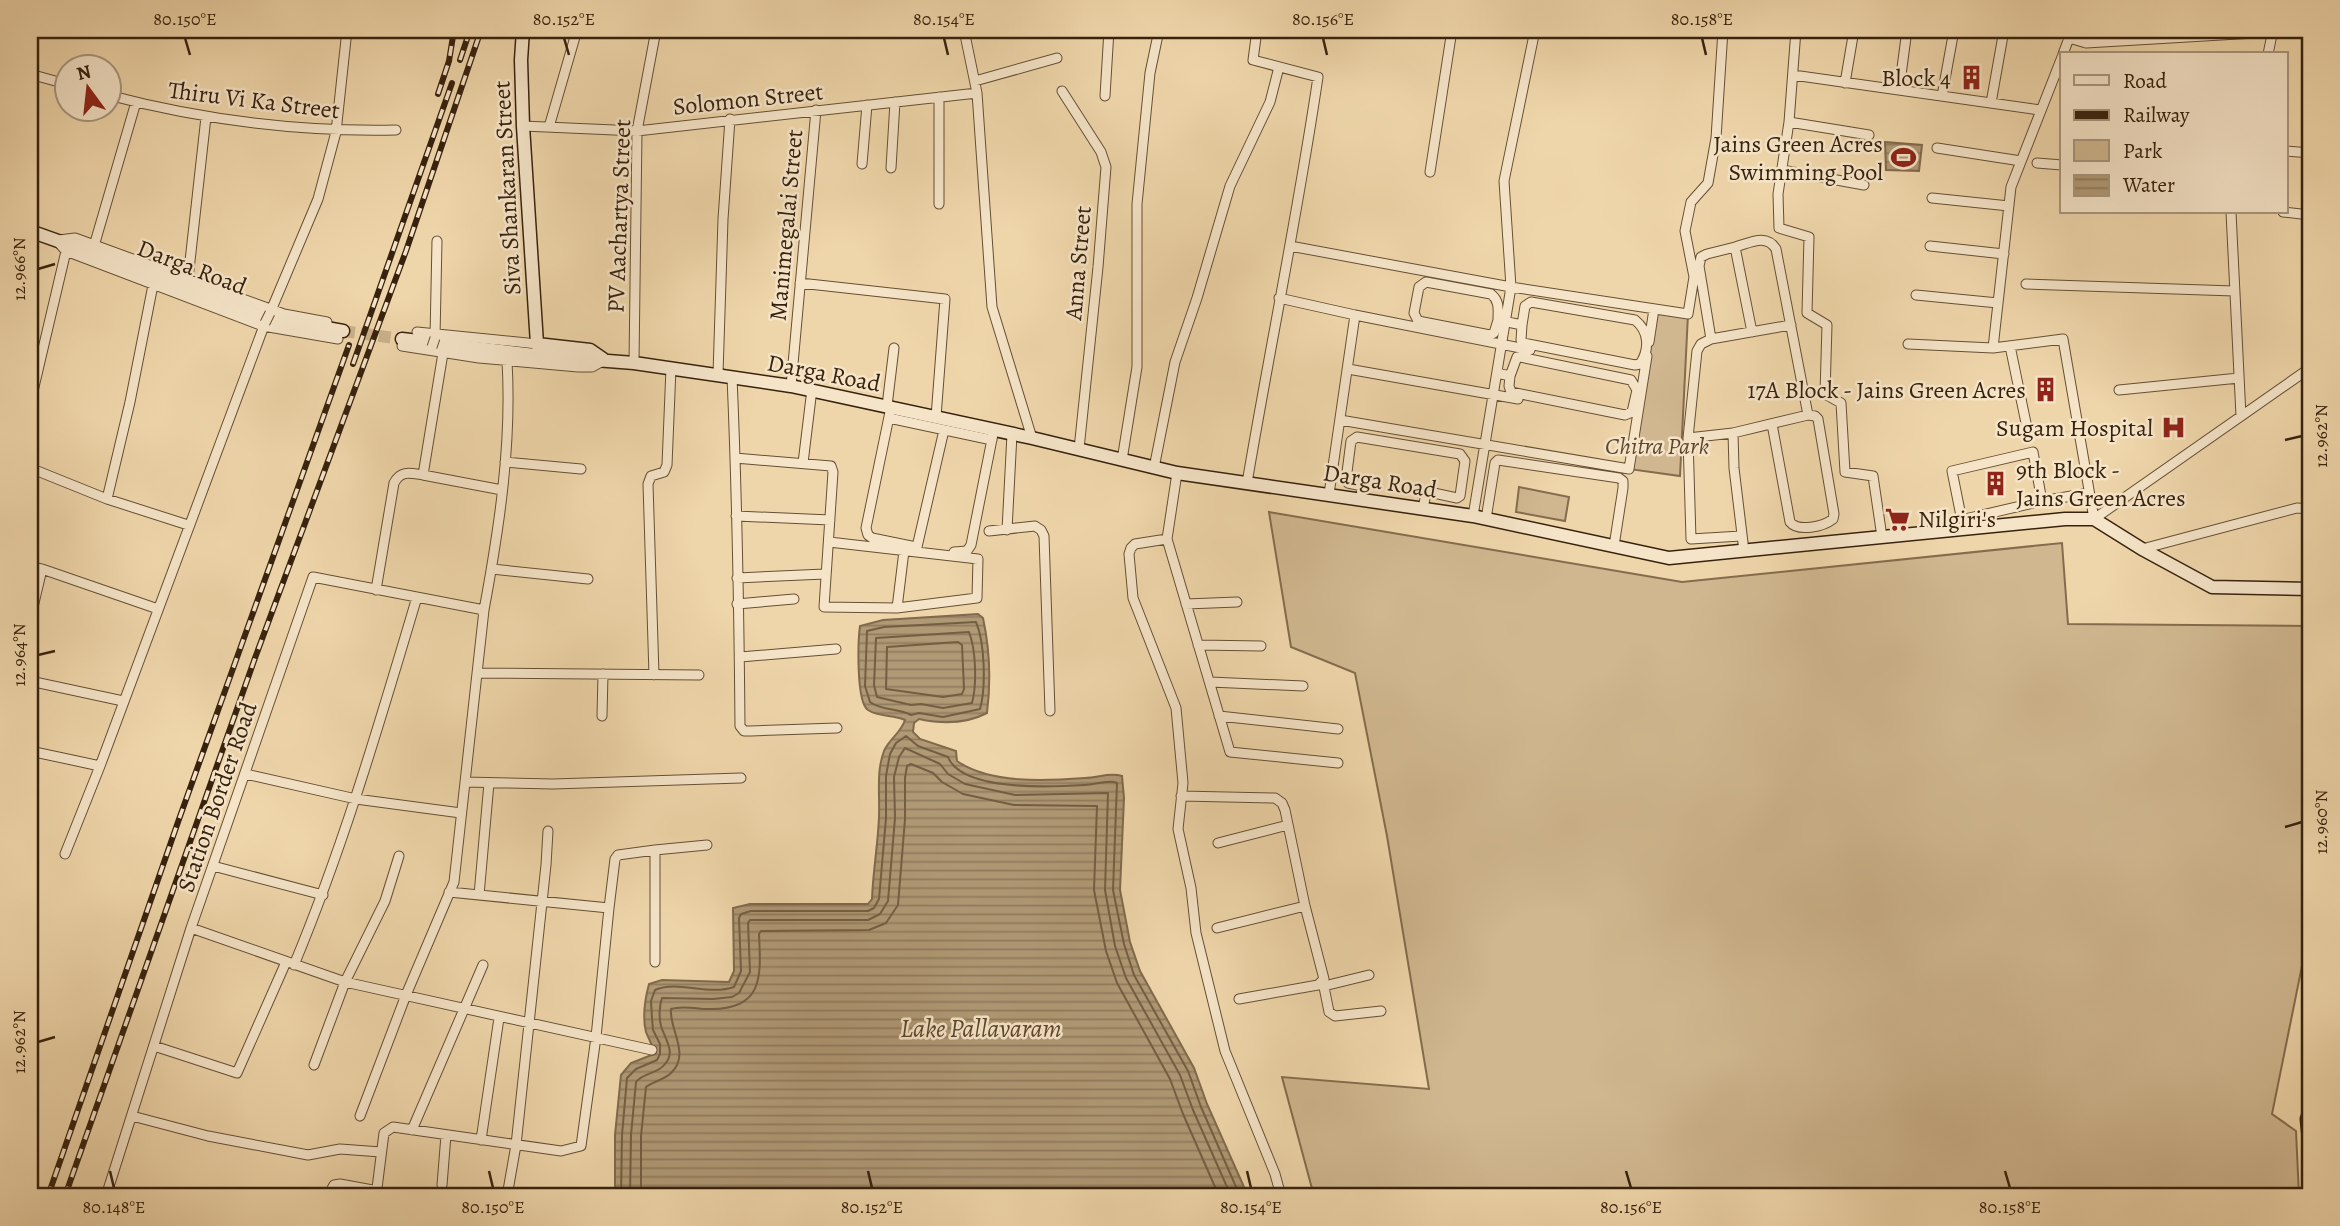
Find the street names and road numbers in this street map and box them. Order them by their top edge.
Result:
street label: Thiru Vi Ka Street [166,74,342,126]
street label: Solomon Street [671,75,825,123]
street label: Siva Shankaran Street [485,80,529,296]
street label: PV Aachartya Street [600,118,638,314]
street label: Manimegalai Street [762,128,810,322]
street label: Anna Street [1057,204,1099,323]
street label: Darga Road [133,231,251,303]
street label: Darga Road [765,346,884,400]
street label: Darga Road [1321,456,1439,506]
street label: Station Border Road [169,698,265,896]

